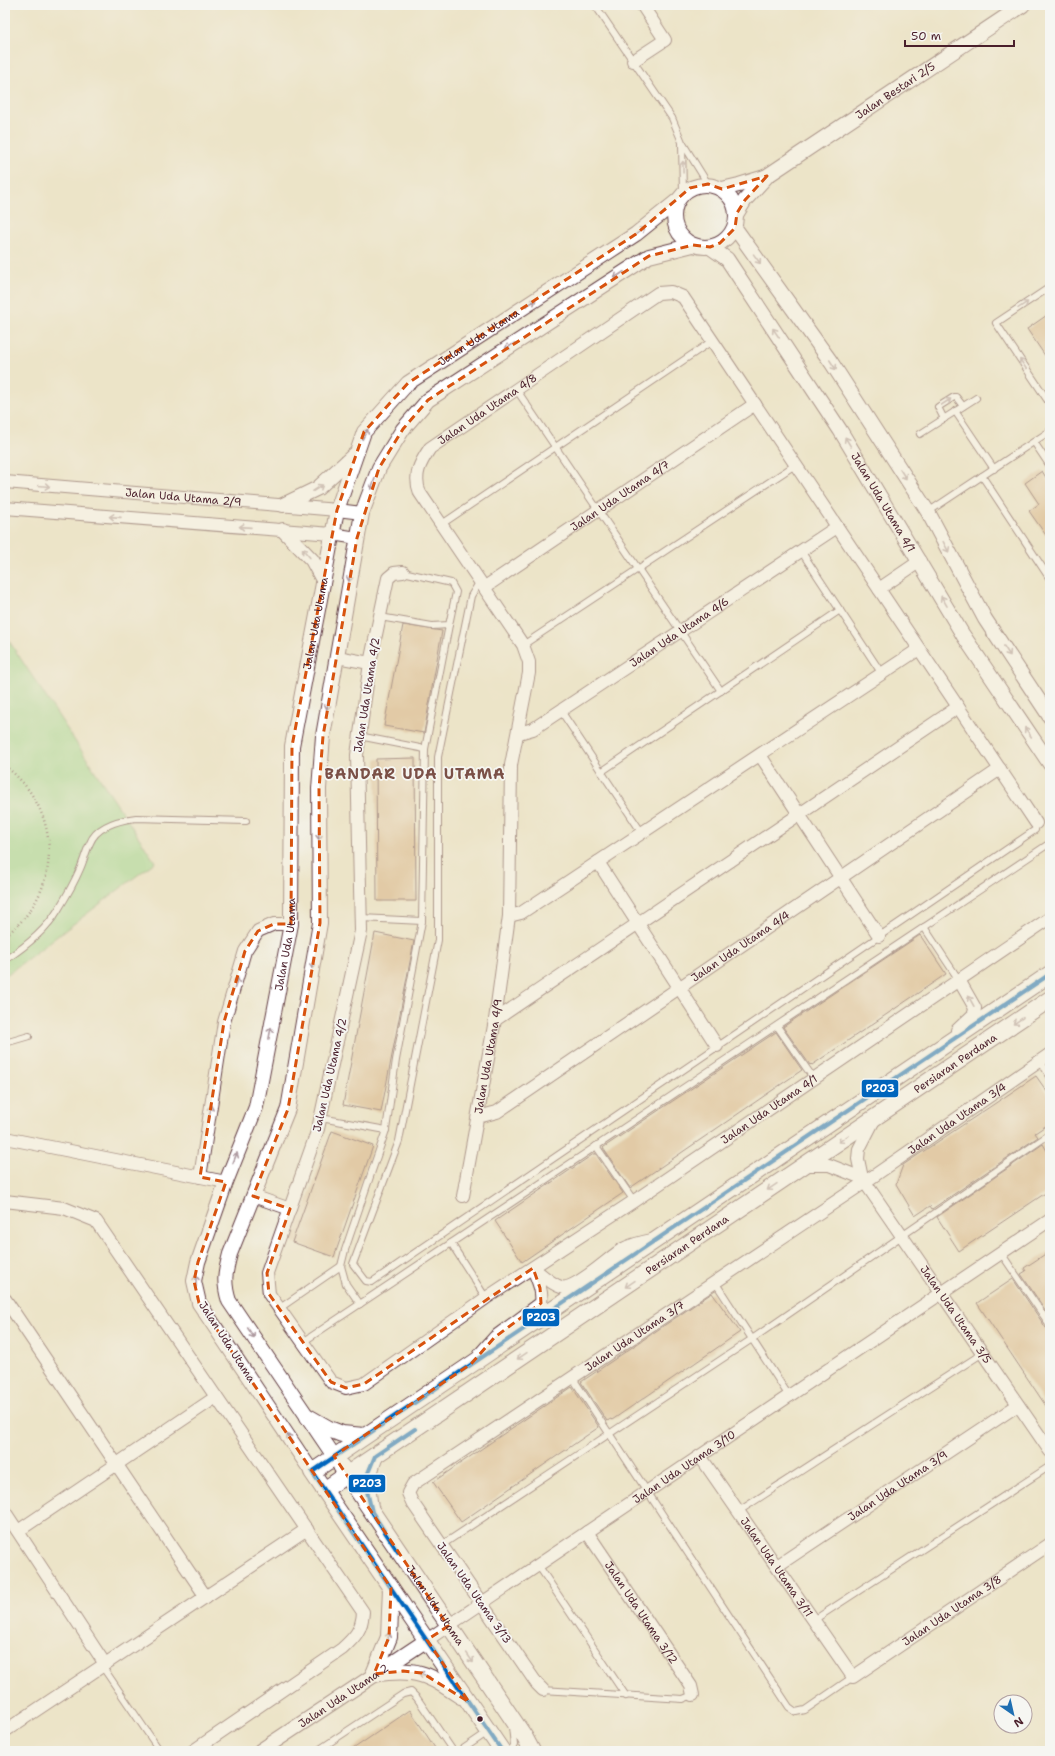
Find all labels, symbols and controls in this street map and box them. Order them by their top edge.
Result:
scale bar [905,22,1014,48]
text: 50 m [911,28,941,44]
street label: Jalan Bestari 2/5 [852,58,938,122]
one-way arrow [679,161,687,174]
one-way arrow [634,227,645,235]
one-way arrow [753,254,761,265]
one-way arrow [614,271,625,279]
one-way arrow [525,298,537,306]
one-way arrow [1017,301,1029,309]
street label: Jalan Uda Utama [435,305,522,369]
one-way arrow [772,328,781,339]
one-way arrow [505,342,516,350]
one-way arrow [829,359,837,370]
one-way arrow [1019,359,1027,370]
street label: Jalan Uda Utama 4/8 [435,370,540,448]
one-way arrow [940,398,951,406]
one-way arrow [361,428,369,440]
one-way arrow [844,437,852,448]
street label: Jalan Uda Utama 4/1 [848,450,919,555]
street label: Jalan Uda Utama 4/7 [567,456,673,535]
one-way arrow [899,468,907,479]
one-way arrow [368,478,376,490]
one-way arrow [37,482,50,489]
one-way arrow [312,483,324,491]
street label: Jalan Uda Utama 2/9 [125,485,242,509]
one-way arrow [109,513,122,521]
one-way arrow [238,524,251,531]
one-way arrow [943,541,951,553]
one-way arrow [302,548,311,558]
one-way arrow [346,569,354,582]
street label: Jalan Uda Utama [299,576,332,671]
street label: Jalan Uda Utama 4/6 [627,593,732,670]
one-way arrow [939,595,947,607]
street label: Jalan Uda Utama 4/2 [350,636,384,754]
one-way arrow [1003,645,1011,656]
one-way arrow [324,697,332,710]
one-way arrow [1024,726,1032,737]
district label: BANDAR UDA UTAMA [324,764,506,784]
one-way arrow [315,827,323,840]
street label: Jalan Uda Utama [271,898,299,992]
street label: Jalan Uda Utama 4/4 [688,907,793,985]
one-way arrow [309,956,317,969]
one-way arrow [233,977,240,990]
one-way arrow [967,995,975,1007]
street label: Jalan Uda Utama 4/9 [471,998,505,1115]
street label: Jalan Uda Utama 4/2 [310,1017,350,1133]
one-way arrow [1012,1017,1023,1025]
one-way arrow [266,1027,274,1040]
street label: Persiaran Perdana [911,1030,1000,1097]
street label: Jalan Uda Utama 4/1 [718,1071,820,1147]
line badge: P203 [861,1079,899,1098]
street label: Jalan Uda Utama 3/4 [905,1079,1009,1158]
text: P203 [865,1081,895,1096]
one-way arrow [206,1104,214,1117]
one-way arrow [838,1135,849,1143]
one-way arrow [232,1153,240,1165]
one-way arrow [767,1183,778,1191]
street label: Persiaran Perdana [642,1211,732,1278]
street label: Jalan Uda Utama 3/5 [917,1262,995,1367]
one-way arrow [192,1275,199,1288]
one-way arrow [624,1280,636,1288]
street label: Jalan Uda Utama 3/7 [582,1297,688,1375]
street label: Jalan Uda Utama [195,1299,259,1386]
line badge: P203 [522,1308,560,1327]
text: P203 [526,1310,556,1325]
one-way arrow [247,1327,255,1338]
one-way arrow [517,1352,528,1360]
street label: Jalan Uda Utama 3/10 [630,1427,738,1507]
one-way arrow [286,1434,294,1445]
street label: Jalan Uda Utama 3/9 [845,1447,950,1524]
line badge: P203 [348,1474,386,1493]
text: P203 [352,1476,382,1491]
street label: Jalan Uda Utama 3/11 [737,1514,817,1620]
street label: Jalan Uda Utama 3/13 [434,1540,514,1646]
street label: Jalan Uda Utama 3/12 [601,1558,681,1667]
street label: Jalan Uda Utama [403,1562,467,1648]
street label: Jalan Uda Utama 3/8 [899,1571,1004,1649]
one-way arrow [385,1632,392,1645]
one-way arrow [467,1652,475,1664]
street label: Jalan Uda Utama 2 [295,1660,391,1731]
one-way arrow [418,1670,430,1678]
north arrow [993,1694,1033,1734]
text: N [1010,1713,1026,1731]
unlabelled marker [475,1714,485,1724]

